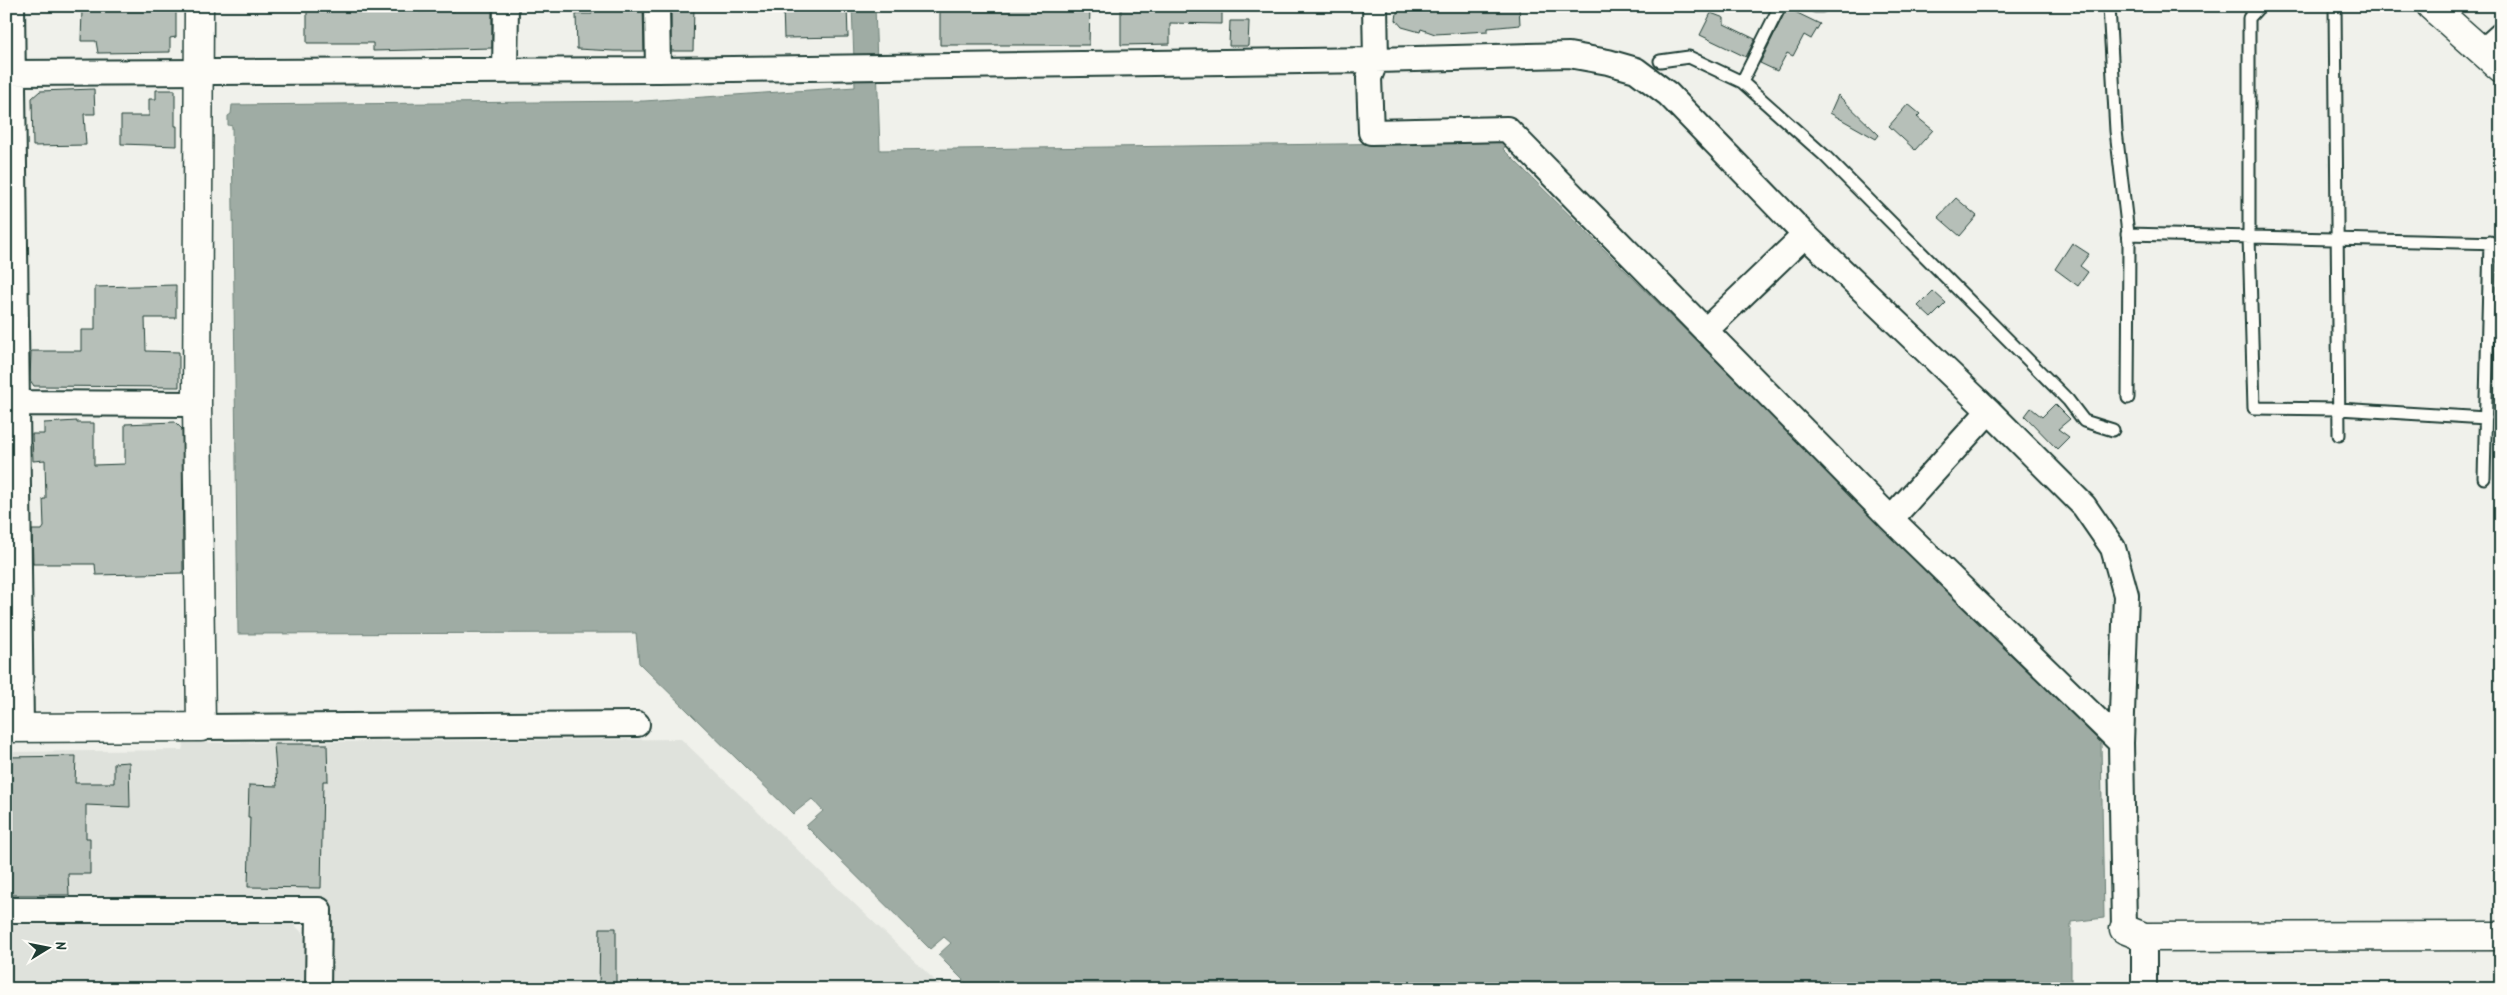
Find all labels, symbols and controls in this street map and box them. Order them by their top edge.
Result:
north arrow [22,922,72,972]
text: N [48,940,71,952]

